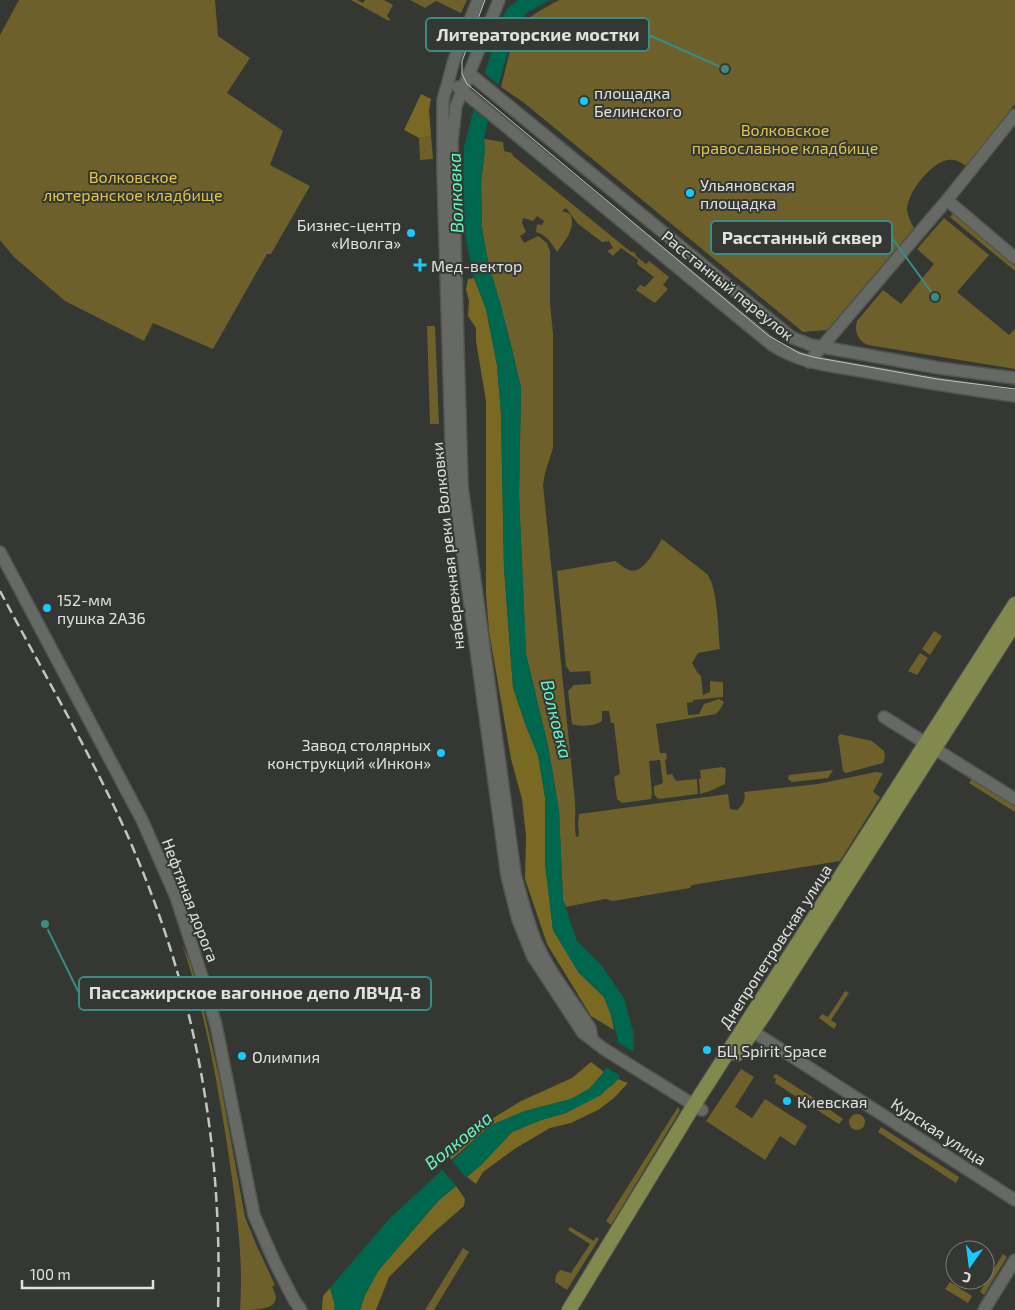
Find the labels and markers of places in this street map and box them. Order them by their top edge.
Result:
callout: Литераторские мостки [426,18,649,51]
place label: площадка Белинского [594,83,682,120]
marker: площадка Белинского [578,95,590,107]
place label: Ульяновская площадка [700,175,795,212]
marker: Ульяновская площадка [684,187,696,199]
place label: Бизнес-центр «Иволга» [297,215,401,252]
callout: Расстанный сквер [711,221,892,254]
marker: Бизнес-центр «Иволга» [405,227,417,239]
place label: Мед-вектор [431,256,522,275]
marker: Мед-вектор [413,258,427,272]
place label: 152-мм пушка 2А36 [57,590,146,628]
marker: 152-мм пушка 2А36 [41,602,53,614]
place label: Завод столярных конструкций «Инкон» [267,735,432,773]
marker: Завод столярных конструкций «Инкон» [435,747,447,759]
callout: Пассажирское вагонное депо ЛВЧД-8 [79,977,431,1010]
place label: БЦ Spirit Space [717,1041,827,1060]
marker: БЦ Spirit Space [701,1044,713,1056]
place label: Олимпия [252,1047,320,1066]
marker: Олимпия [236,1050,248,1062]
place label: Киевская [797,1092,867,1111]
marker: Киевская [781,1095,793,1107]

